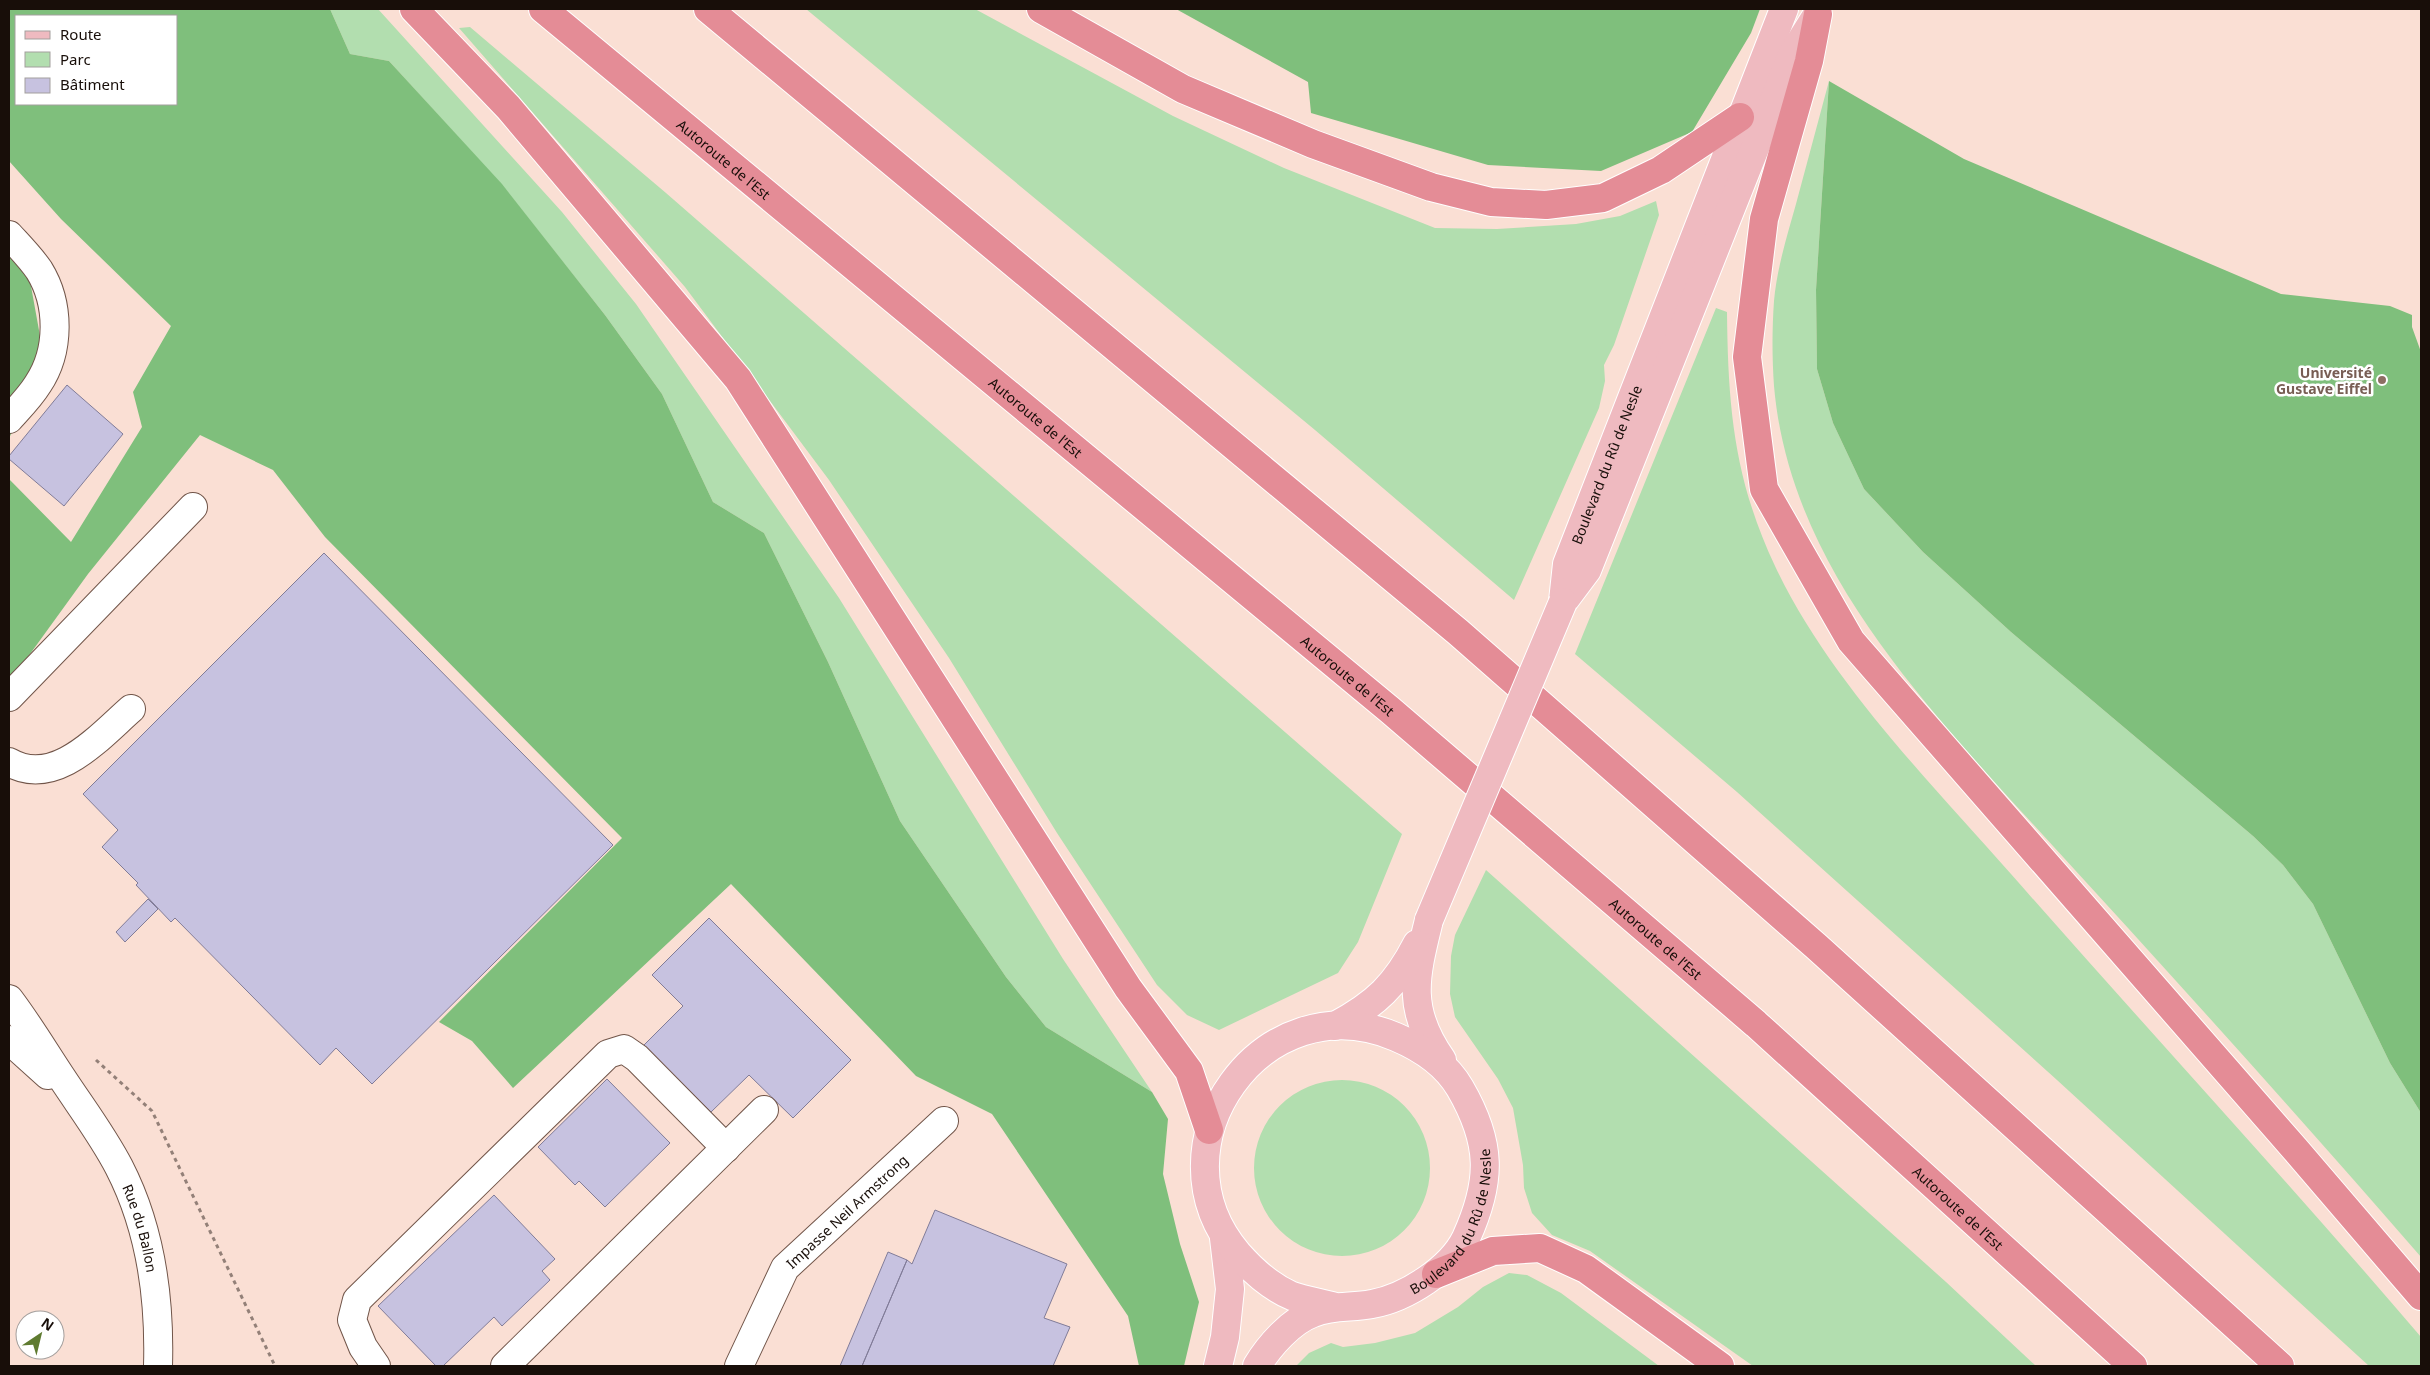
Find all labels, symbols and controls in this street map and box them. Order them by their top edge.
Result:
legend [15,15,178,105]
text: Route [60,24,102,44]
text: Parc [60,49,91,69]
text: Bâtiment [60,74,125,94]
street label: Autoroute de l’Est [673,114,775,203]
place label: Université Gustave Eiffel [2276,363,2372,398]
street label: Autoroute de l’Est [985,373,1087,461]
marker: Université Gustave Eiffel [2376,374,2388,386]
street label: Boulevard du Rû de Nesle [1566,382,1646,547]
street label: Autoroute de l’Est [1297,631,1399,720]
street label: Autoroute de l’Est [1606,893,1706,983]
street label: Boulevard du Rû de Nesle [1406,1148,1494,1298]
street label: Impasse Neil Armstrong [781,1150,912,1272]
street label: Autoroute de l’Est [1909,1162,2008,1254]
street label: Rue du Ballon [119,1181,162,1274]
north arrow [15,1310,65,1360]
text: N [38,1313,58,1335]

